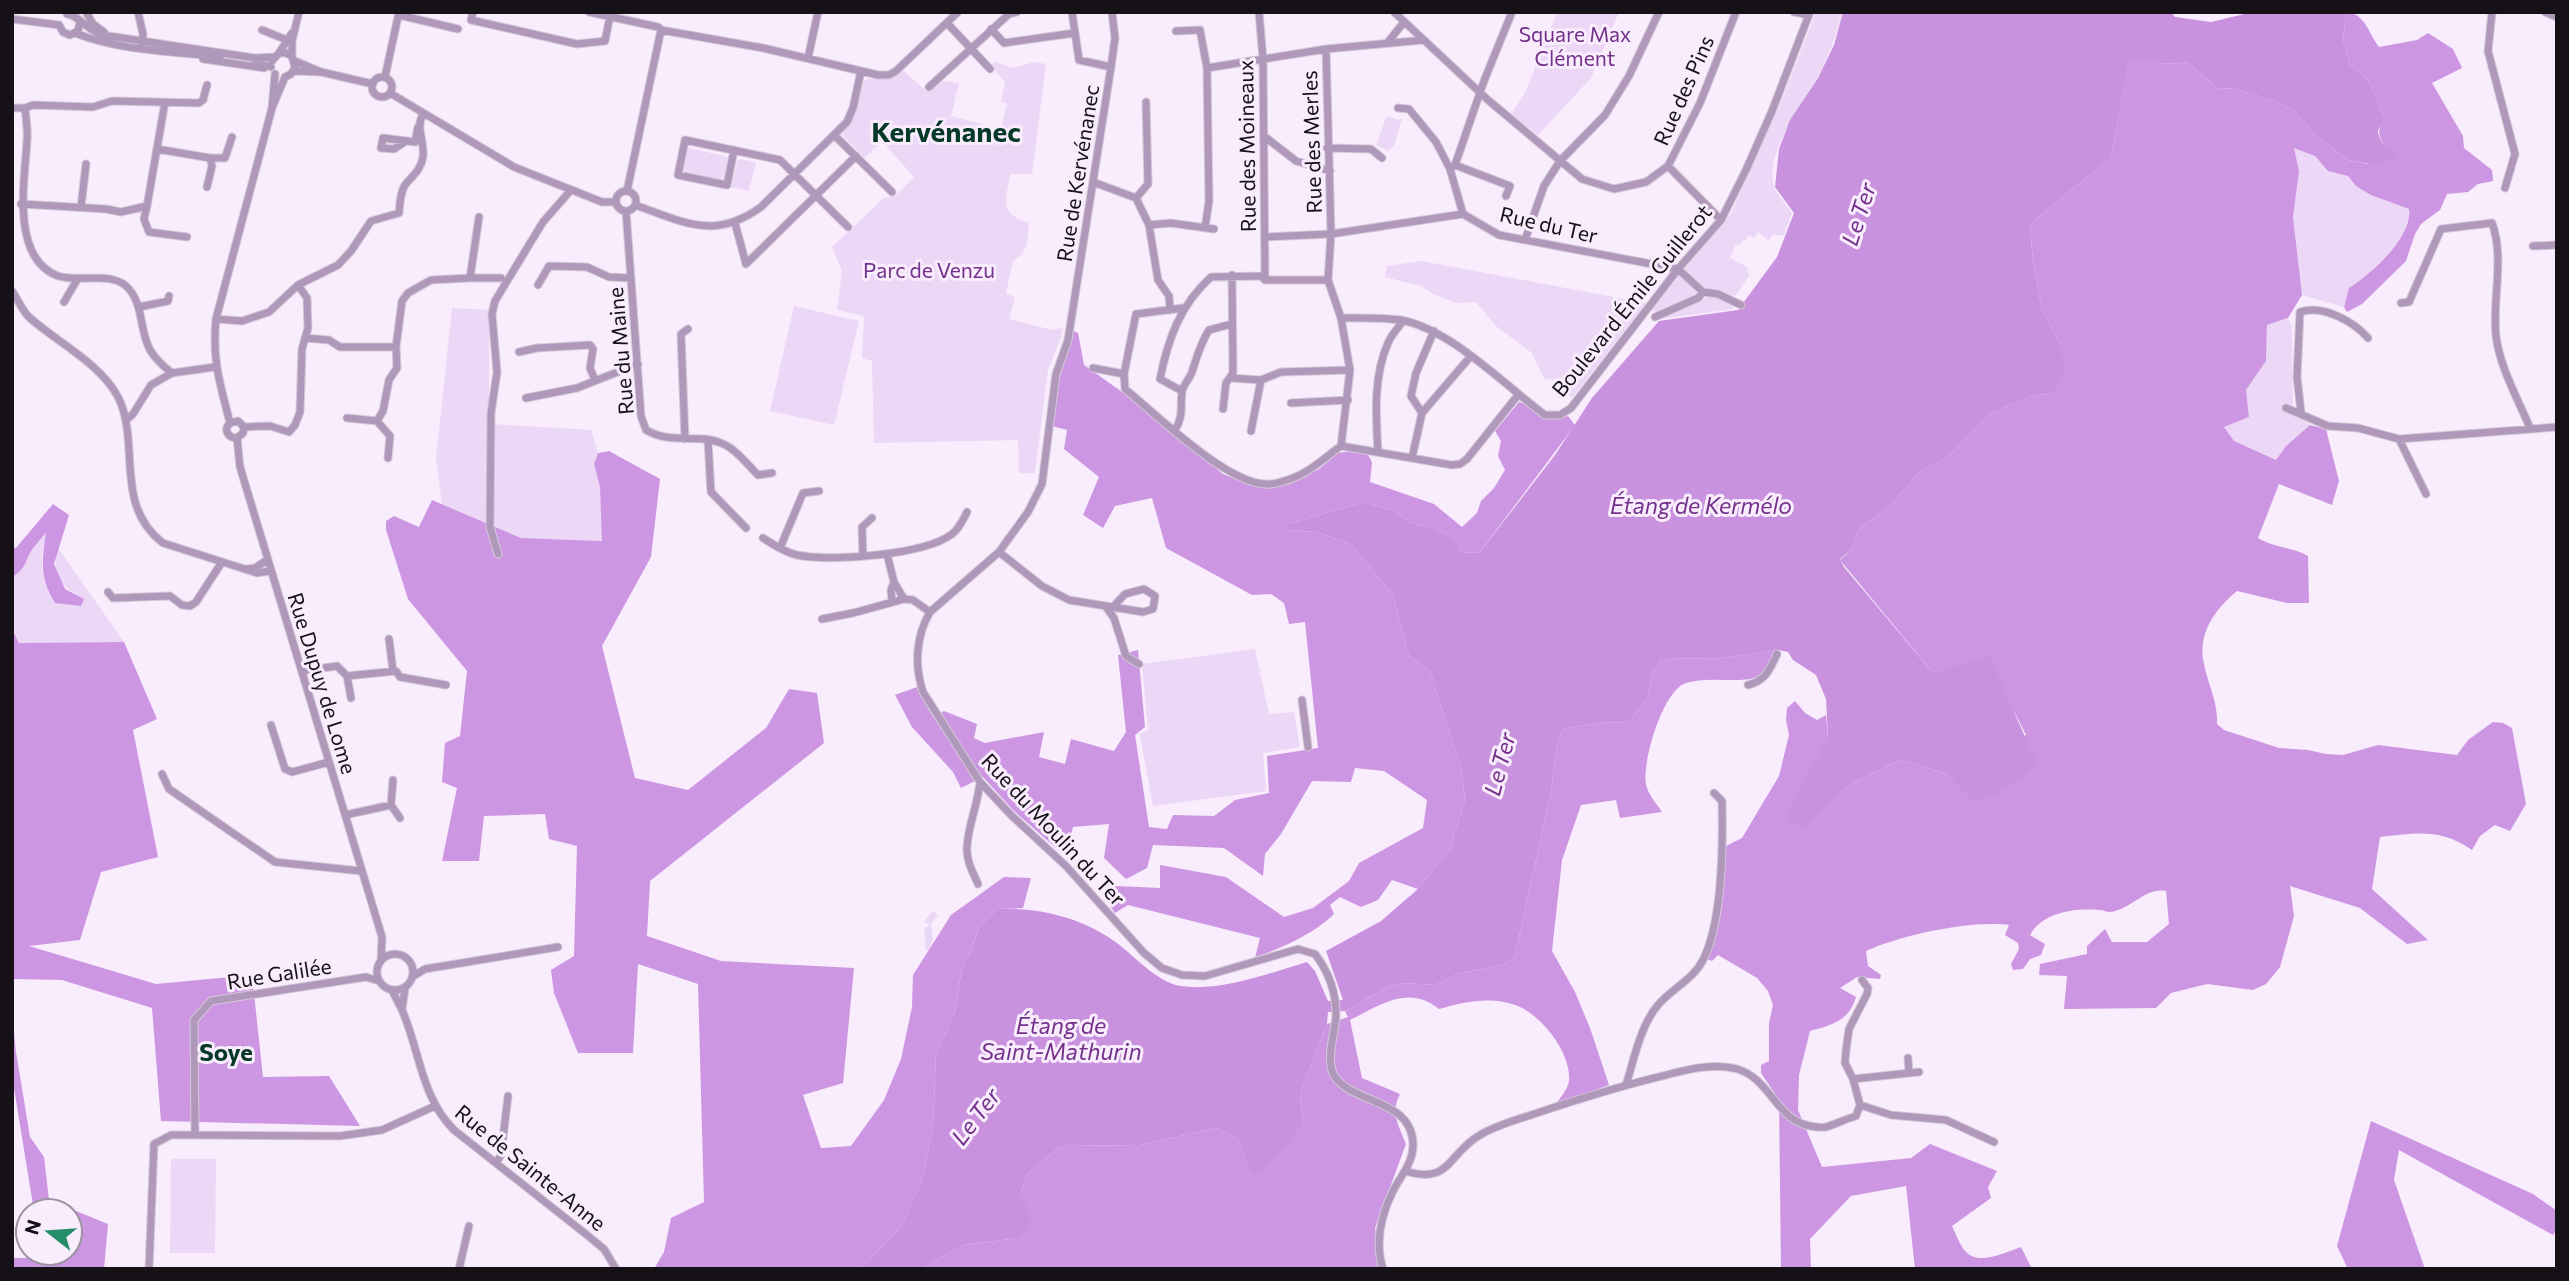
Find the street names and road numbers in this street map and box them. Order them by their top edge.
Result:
street label: Rue des Pins [1648,31,1718,149]
street label: Rue des Moineaux [1232,60,1260,232]
street label: Rue des Merles [1296,70,1326,214]
street label: Rue de Kervénanec [1051,83,1103,263]
street label: Boulevard Émile Guillerot [1546,199,1716,401]
street label: Rue du Ter [1497,201,1601,247]
street label: Rue du Maine [602,286,638,416]
street label: Rue Dupuy de Lome [284,589,362,777]
street label: Rue du Moulin du Ter [977,748,1131,910]
street label: Rue Galilée [225,952,333,994]
street label: Rue de Sainte-Anne [451,1099,611,1235]

